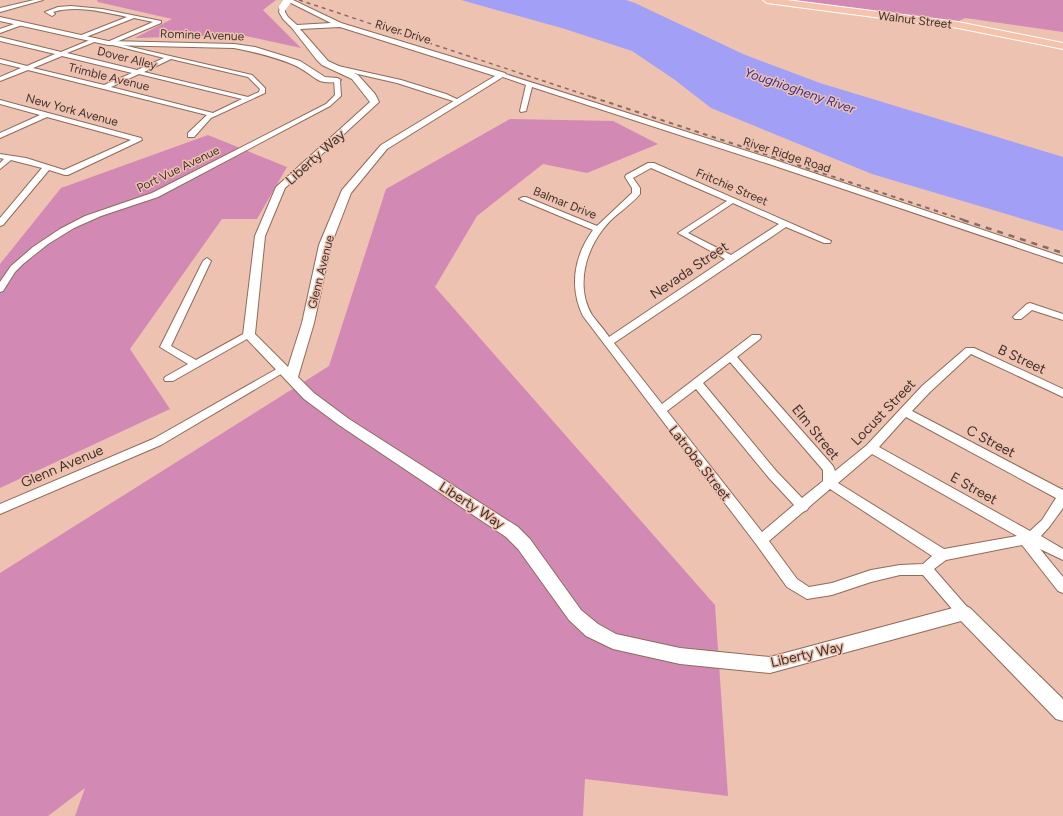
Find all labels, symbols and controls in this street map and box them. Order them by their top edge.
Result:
street label: Walnut Street [877,9,953,32]
street label: River Drive [373,17,433,47]
street label: Romine Avenue [160,27,245,43]
street label: Dover Alley [96,44,159,72]
street label: Trimble Avenue [67,60,151,94]
water label: Youghiogheny River [743,65,858,117]
street label: New York Avenue [24,91,120,129]
street label: Liberty Way [282,126,349,189]
street label: River Ridge Road [741,134,833,176]
street label: Port Vue Avenue [134,143,222,195]
street label: Fritchie Street [694,166,771,209]
street label: Balmar Drive [531,184,599,222]
street label: Glenn Avenue [305,233,337,310]
street label: Nevada Street [647,238,732,303]
street label: B Street [995,341,1049,378]
street label: Locust Street [848,376,919,449]
street label: Elm Street [788,401,843,463]
street label: Latrobe Street [665,422,734,504]
street label: C Street [963,422,1018,461]
street label: Glenn Avenue [18,441,106,491]
street label: E Street [947,469,1000,508]
street label: Liberty Way [436,478,508,533]
street label: Liberty Way [769,638,846,671]

